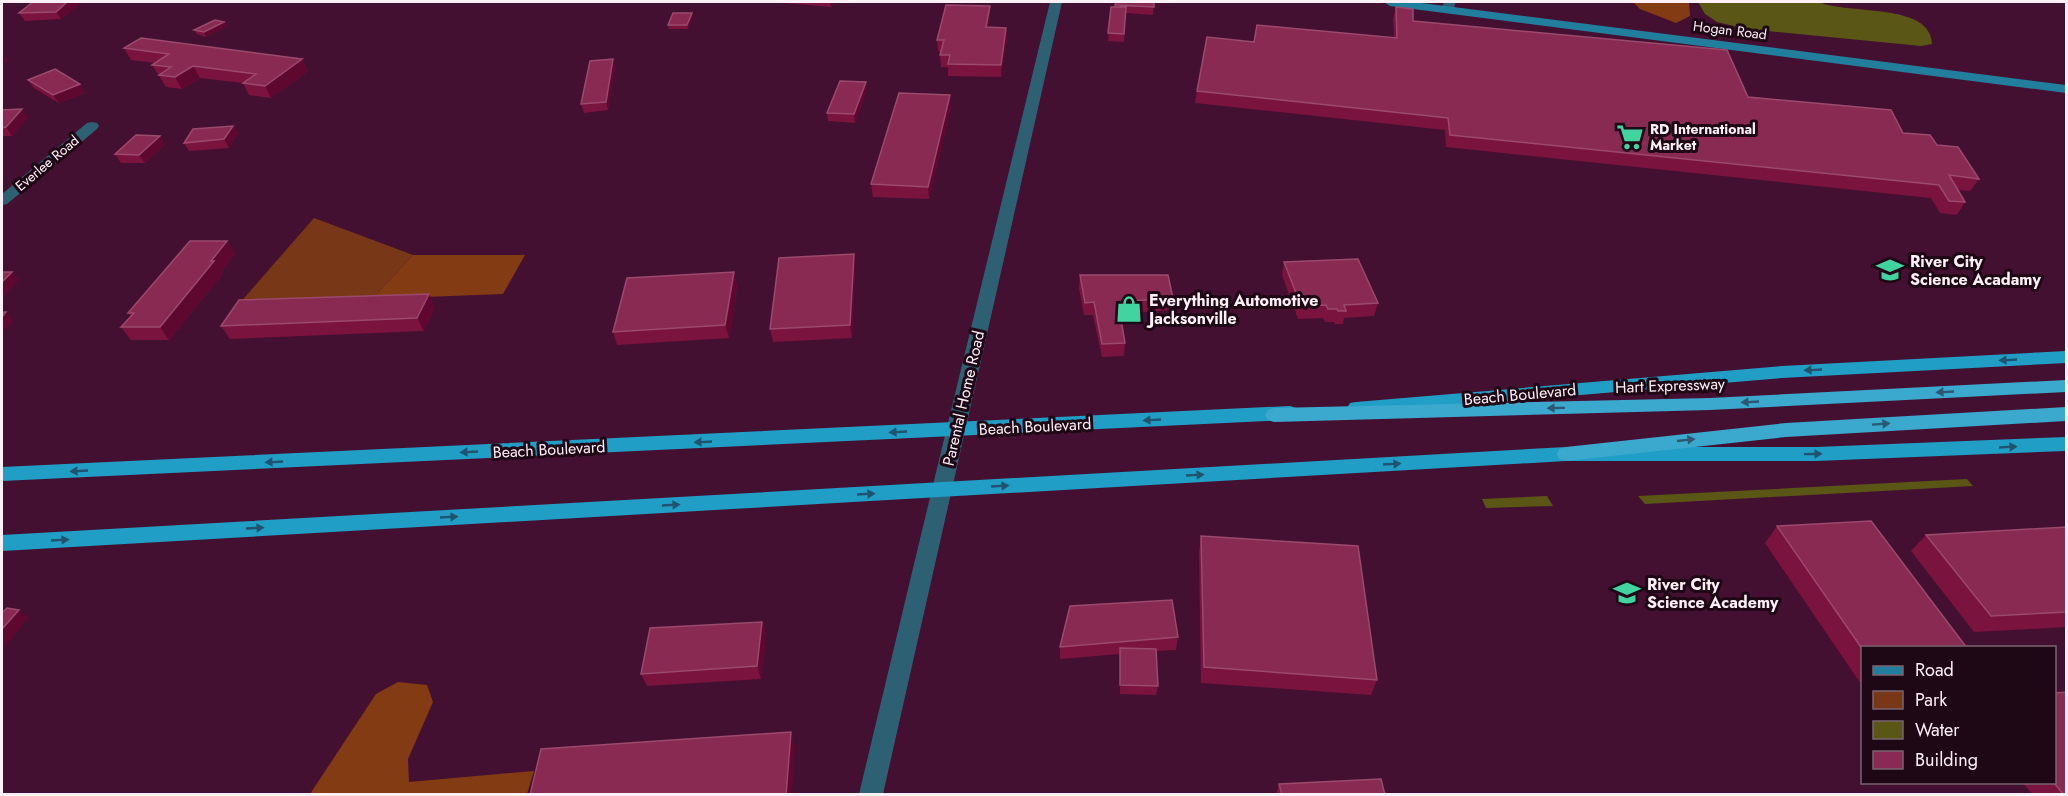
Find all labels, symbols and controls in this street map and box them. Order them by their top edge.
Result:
street label: Hogan Road [1692,16,1768,44]
place label: RD International Market [1650,119,1756,155]
supermarket icon: RD International Market [1615,122,1645,152]
street label: Everlee Road [11,130,83,196]
place label: River City Science Acadamy [1910,250,2041,291]
school or university icon: River City Science Acadamy [1875,255,1905,285]
place label: Everything Automotive Jacksonville [1146,289,1318,330]
shop icon: Everything Automotive Jacksonville [1114,294,1144,324]
street label: Parental Home Road [937,328,990,468]
one-way arrow [1999,355,2018,364]
one-way arrow [1804,365,1823,374]
street label: Hart Expressway [1615,372,1726,399]
street label: Beach Boulevard [1463,378,1577,411]
one-way arrow [1936,388,1955,397]
one-way arrow [1741,398,1760,407]
one-way arrow [1546,403,1565,413]
street label: Beach Boulevard [978,412,1092,441]
one-way arrow [1143,416,1162,425]
one-way arrow [1871,419,1890,428]
one-way arrow [888,428,907,437]
street label: Beach Boulevard [492,435,606,464]
one-way arrow [1677,435,1696,445]
one-way arrow [693,437,712,446]
one-way arrow [1998,443,2017,452]
one-way arrow [459,448,478,457]
one-way arrow [1804,449,1823,459]
one-way arrow [264,457,283,466]
one-way arrow [1382,459,1401,468]
one-way arrow [70,466,89,475]
one-way arrow [1185,470,1204,479]
one-way arrow [990,481,1009,490]
one-way arrow [856,489,875,498]
one-way arrow [662,500,681,509]
one-way arrow [440,513,459,522]
one-way arrow [245,524,264,533]
one-way arrow [50,535,69,544]
place label: River City Science Academy [1647,573,1779,614]
school or university icon: River City Science Academy [1612,578,1642,608]
legend [1861,646,2056,784]
text: Road [1915,657,1954,683]
text: Park [1915,687,1947,713]
text: Water [1915,717,1960,743]
text: Building [1915,747,1978,773]

